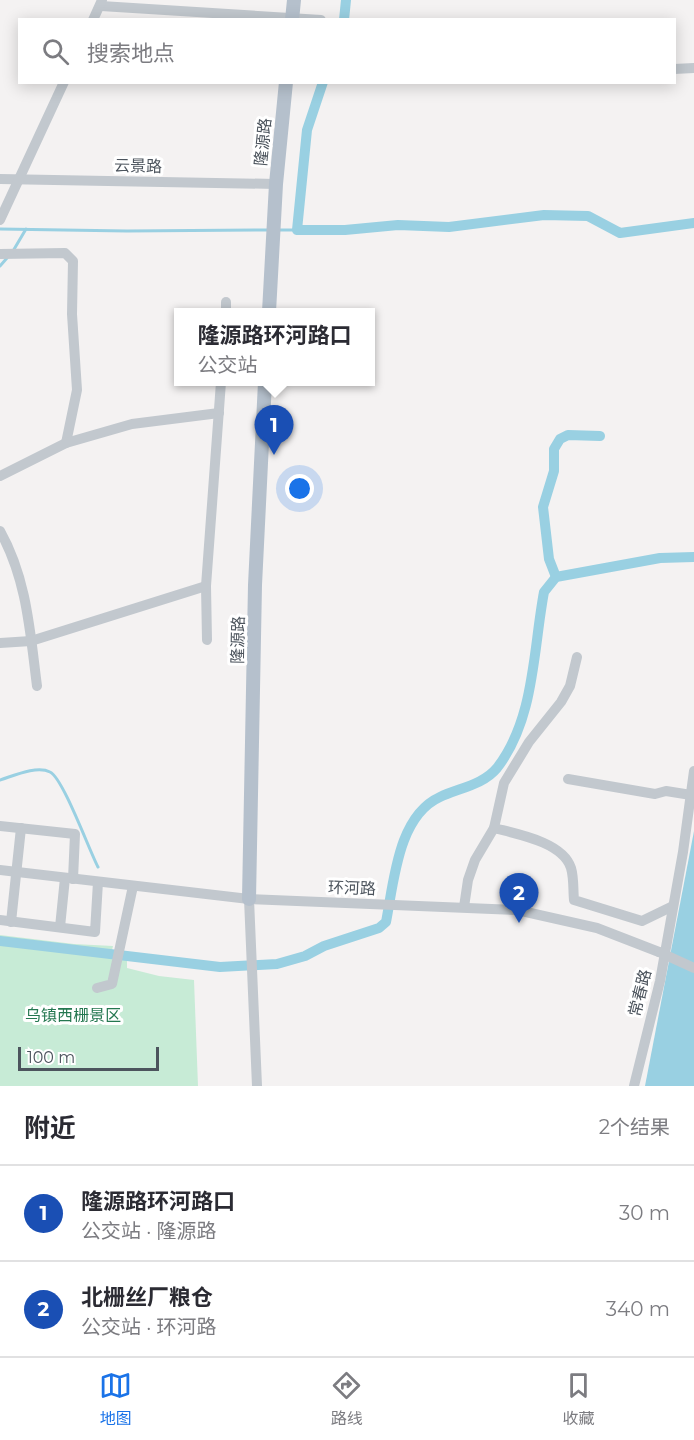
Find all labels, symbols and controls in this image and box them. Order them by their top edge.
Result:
search box [18,18,676,84]
icon: search [39,35,72,68]
text: 搜索地点 [87,40,175,67]
street label: 隆源路 [251,117,275,167]
street label: 云景路 [114,156,162,176]
popup [174,308,375,386]
text: 隆源路环河路口 [197,322,352,349]
text: 公交站 [197,353,257,377]
pin: 1 [254,406,294,455]
your location [285,474,314,503]
street label: 隆源路 [228,616,248,664]
pin: 2 [500,874,538,923]
street label: 环河路 [328,878,376,898]
street label: 常春路 [625,967,655,1019]
park label: 乌镇西栅景区 [25,1006,121,1025]
scale bar [18,1044,159,1072]
text: 100 m [27,1048,75,1067]
text: 附近 [24,1112,76,1144]
text: 2个结果 [599,1115,670,1139]
text: 隆源路环河路口 [81,1188,235,1215]
text: 1 [40,1201,47,1225]
text: 30 m [619,1201,670,1225]
text: 公交站 · 隆源路 [81,1219,217,1243]
text: 北栅丝厂粮仓 [81,1284,213,1311]
text: 2 [38,1297,49,1321]
text: 340 m [606,1297,670,1321]
text: 公交站 · 环河路 [81,1315,217,1339]
tab: 地图 [99,1369,132,1429]
tab: 路线 [330,1369,363,1429]
tab: 收藏 [562,1369,595,1429]

